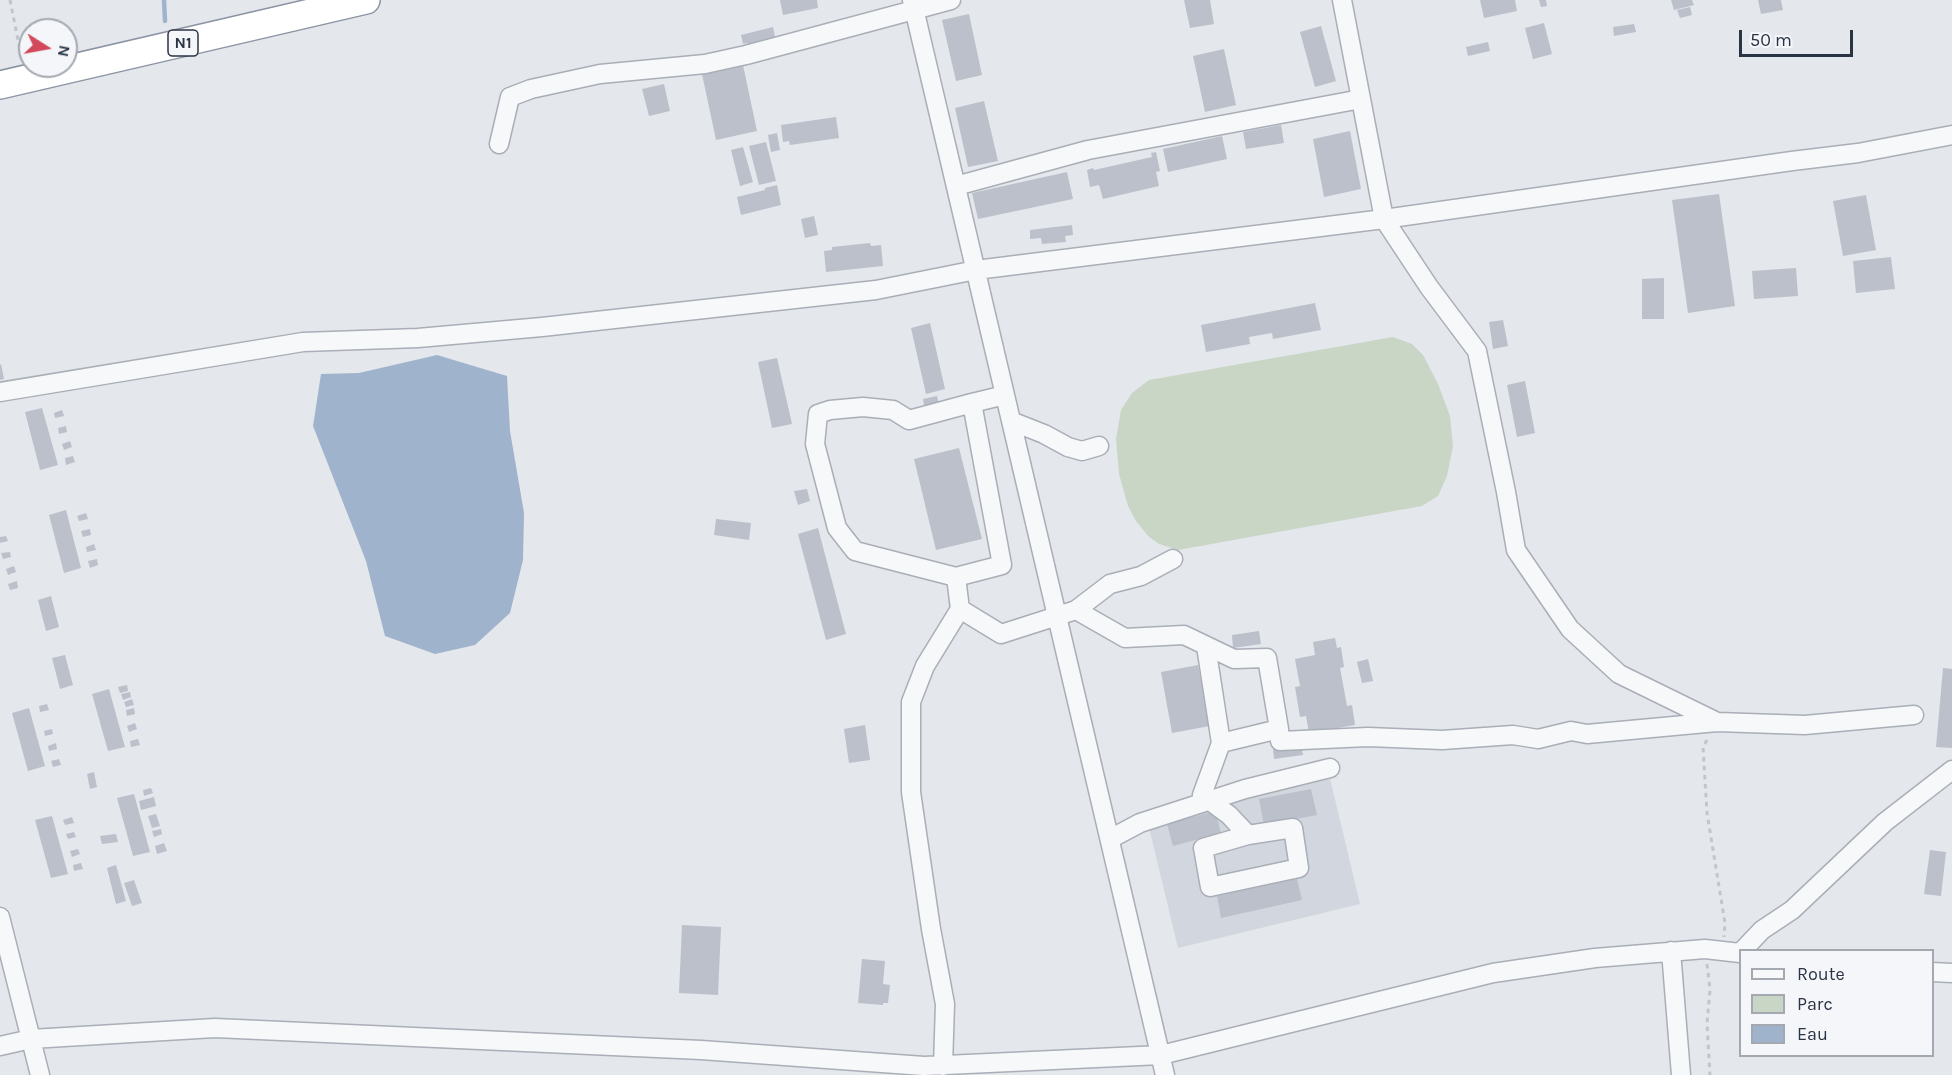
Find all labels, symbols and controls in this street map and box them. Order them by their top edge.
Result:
north arrow [18,18,78,78]
scale bar [1742,18,1856,56]
text: 50 m [1750,29,1792,51]
road number: N1 [168,30,198,56]
text: N [54,44,75,59]
legend [1739,949,1934,1057]
text: Route [1797,963,1845,985]
text: Parc [1797,993,1833,1015]
text: Eau [1797,1023,1828,1045]

